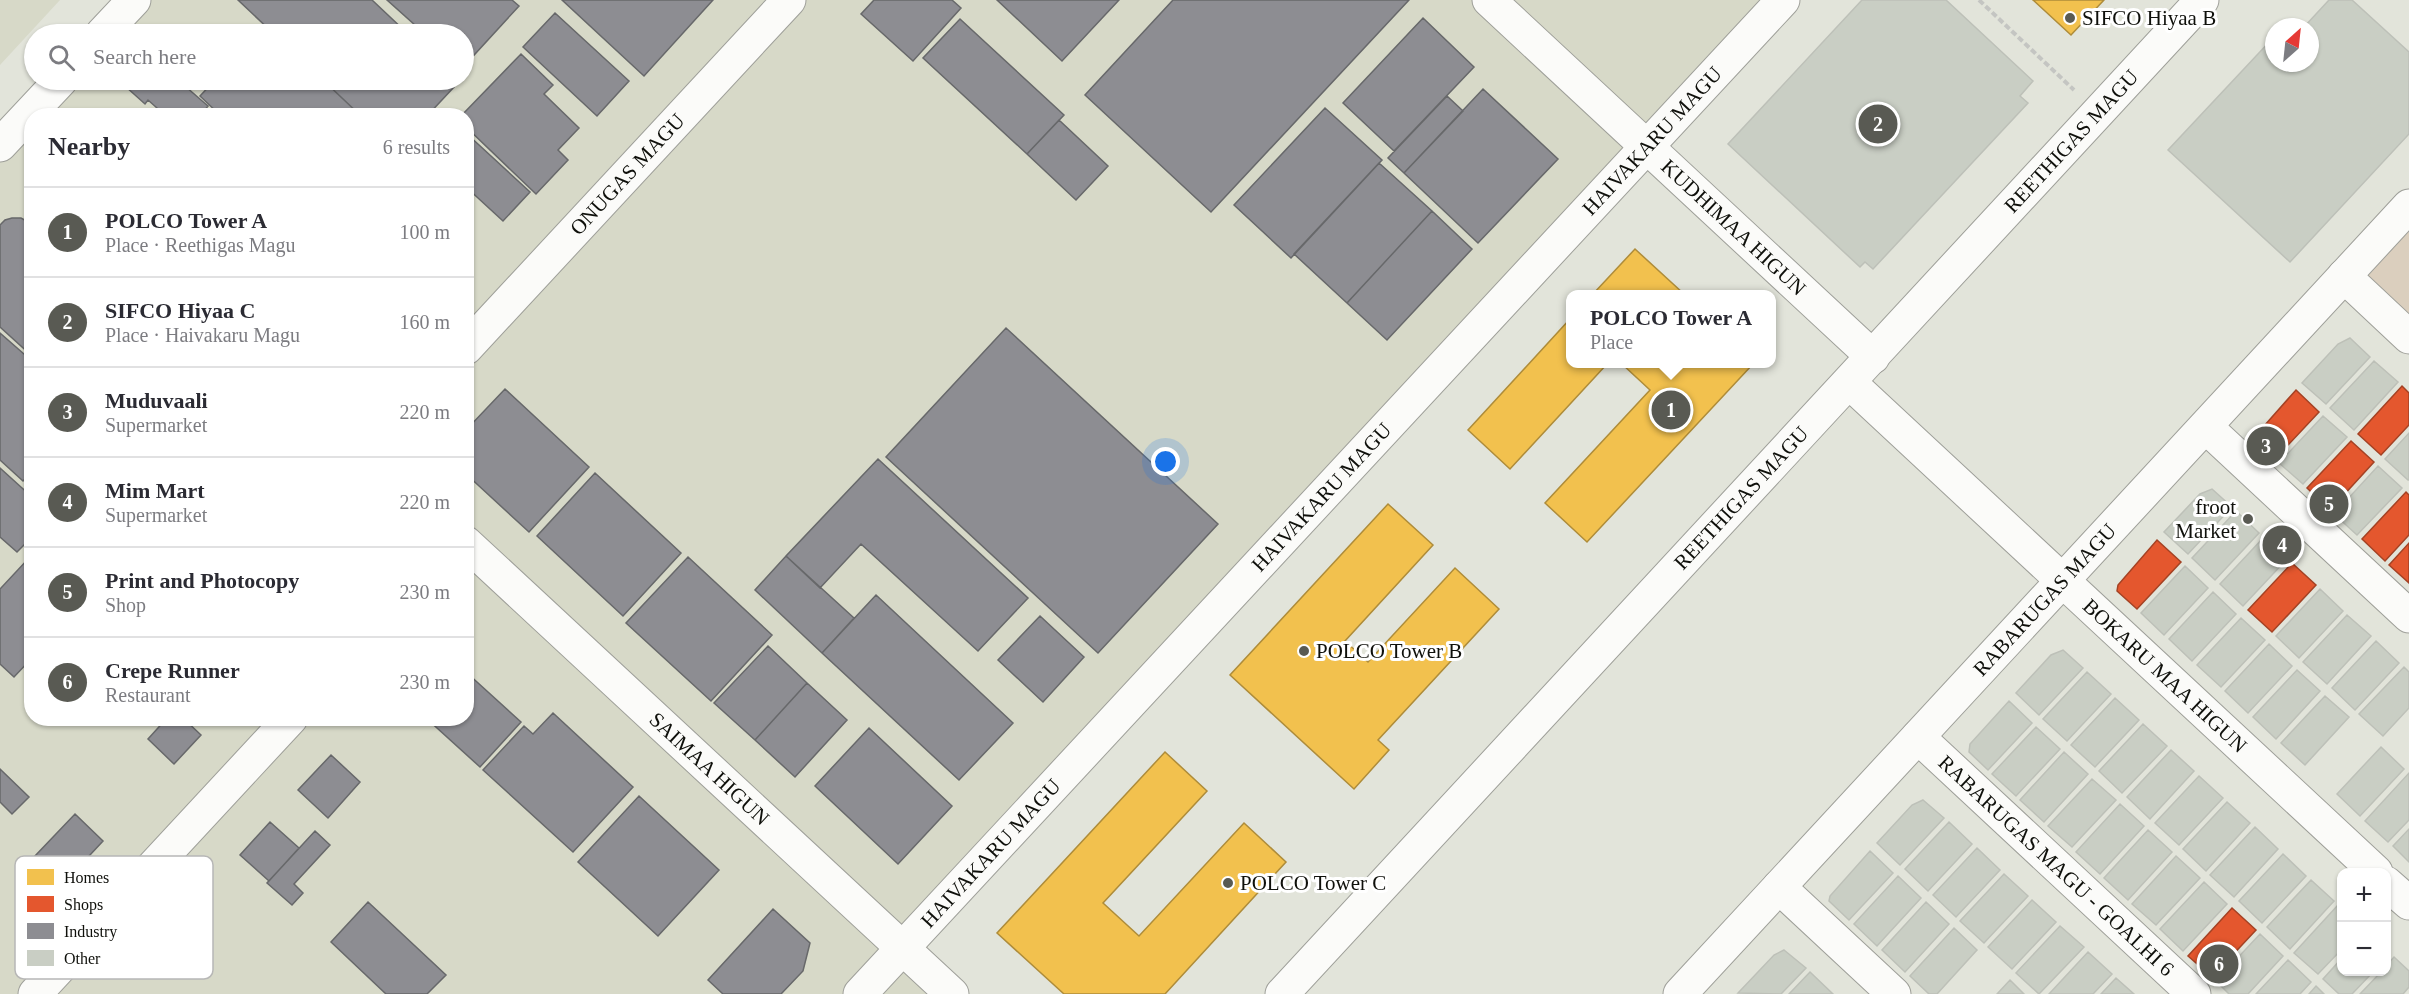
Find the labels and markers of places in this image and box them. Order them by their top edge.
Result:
place label: SIFCO Hiyaa B [2082,6,2216,30]
marker: SIFCO Hiyaa B [2063,11,2077,25]
pin: 2 [1858,102,1898,146]
pin: 1 [1652,388,1690,432]
pin: 3 [2246,424,2286,468]
pin: 5 [2310,482,2348,526]
place label: froot Market [2175,495,2236,543]
marker: froot Market [2241,512,2255,526]
pin: 4 [2262,522,2302,568]
place label: POLCO Tower B [1316,639,1462,663]
marker: POLCO Tower B [1297,644,1311,658]
place label: POLCO Tower C [1240,871,1386,895]
marker: POLCO Tower C [1221,876,1235,890]
pin: 6 [2200,942,2238,986]

